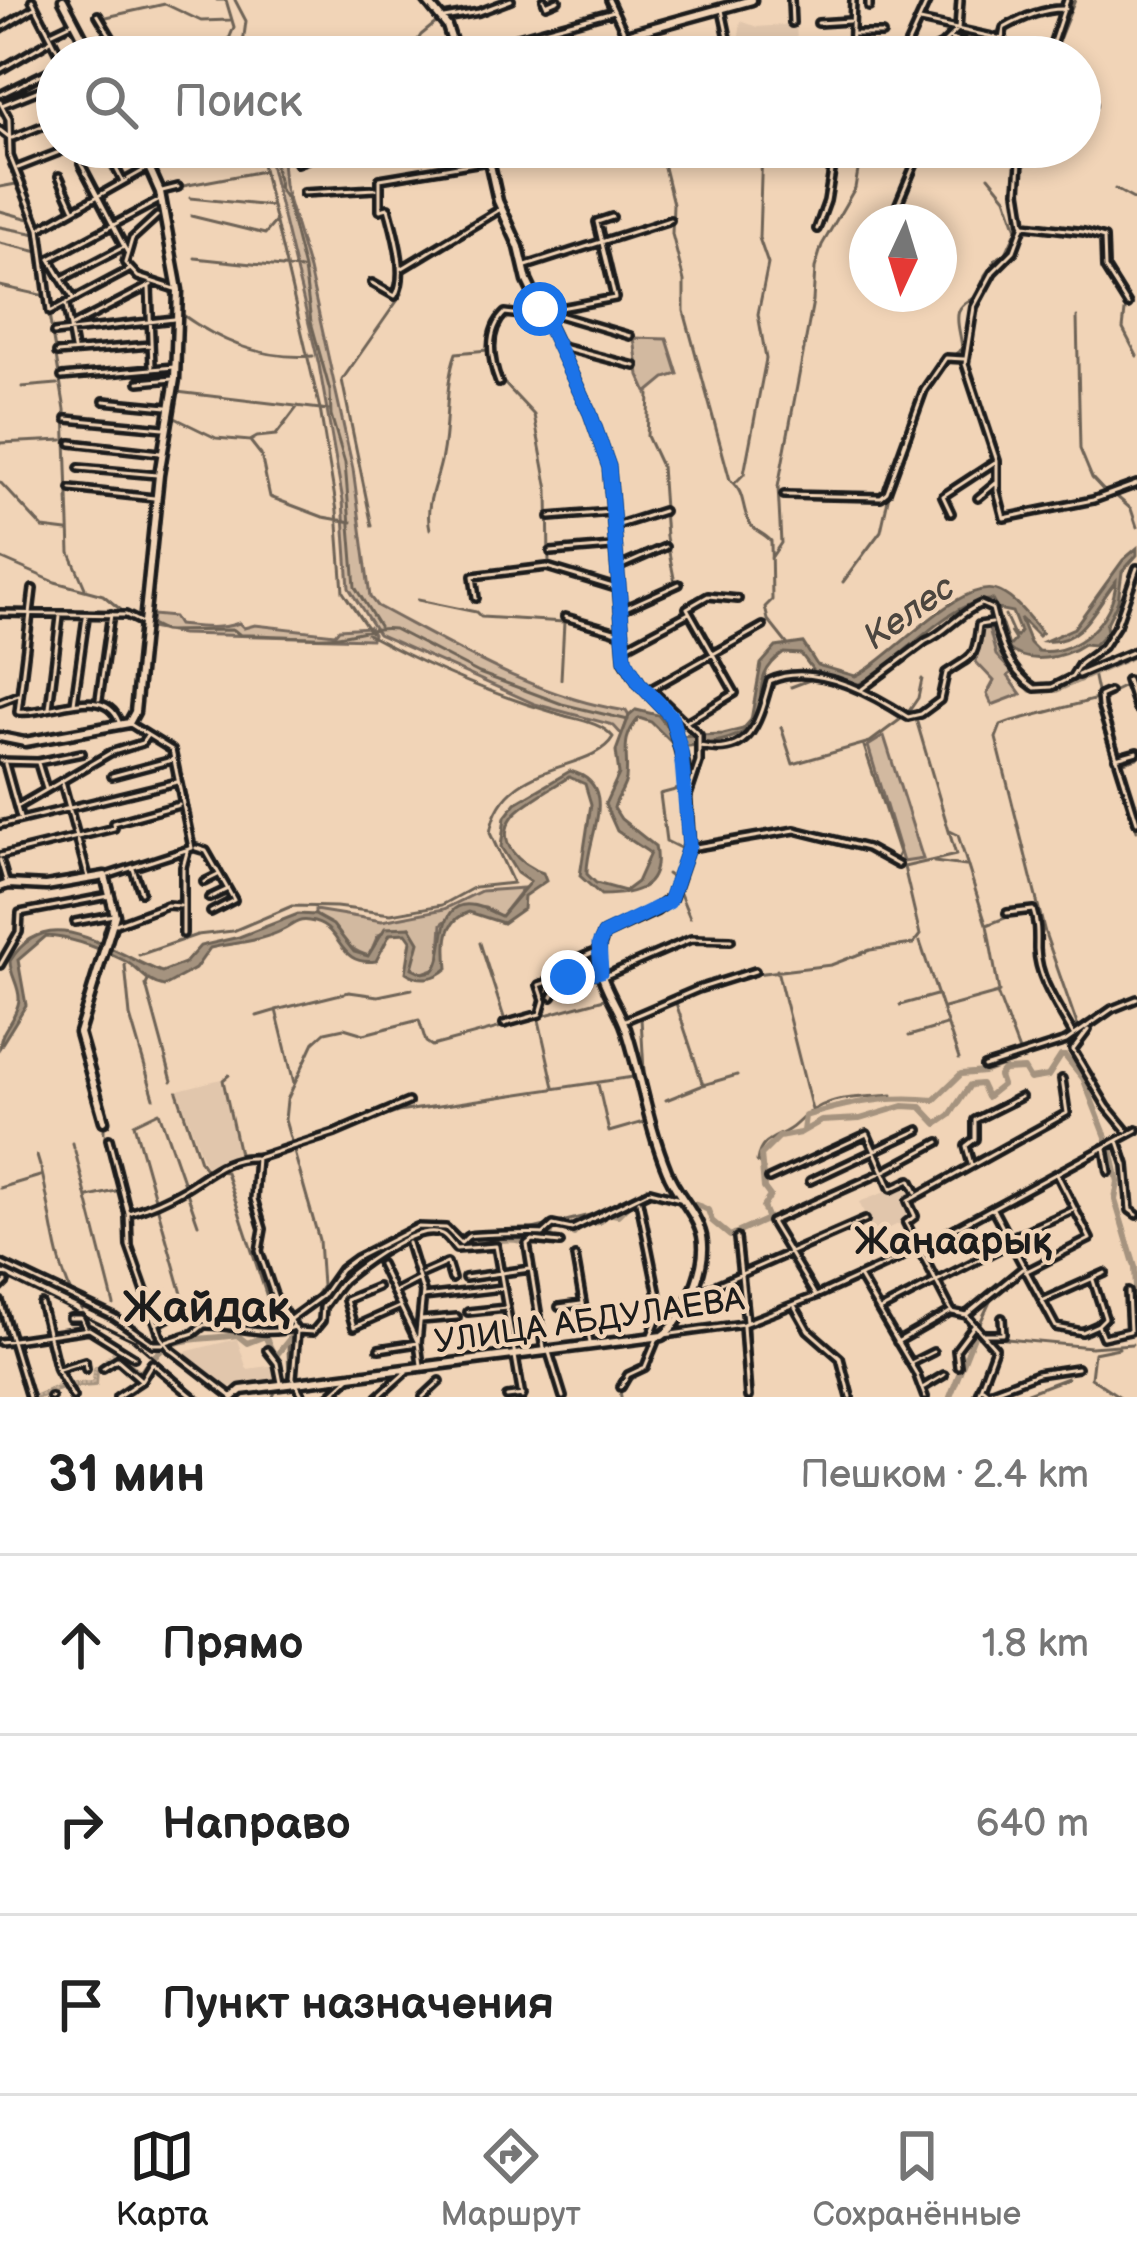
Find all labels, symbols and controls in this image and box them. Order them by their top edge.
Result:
search box [36,36,1101,168]
icon: search [78,69,144,135]
text: Поиск [174,75,302,130]
north arrow [849,204,957,312]
route start [513,282,567,336]
water label: Келес [856,566,964,660]
route end [541,950,595,1004]
district label: Жаңаарық [854,1219,1052,1266]
street label: УЛИЦА АБДУЛАЕВА [432,1279,748,1363]
district label: Жайдақ [122,1281,290,1336]
text: 31 мин [48,1445,205,1506]
text: Пешком · 2.4 km [800,1452,1089,1499]
icon: ahead [48,1612,114,1678]
text: Прямо [162,1617,303,1672]
text: 1.8 km [982,1621,1089,1668]
icon: right [48,1792,114,1858]
text: Направо [162,1797,351,1852]
text: 640 m [976,1801,1089,1848]
icon: arrive [48,1972,114,2038]
text: Пункт назначения [162,1977,554,2032]
tab: Карта [116,2123,209,2235]
tab: Маршрут [441,2123,581,2235]
tab: Сохранённые [813,2123,1021,2235]

